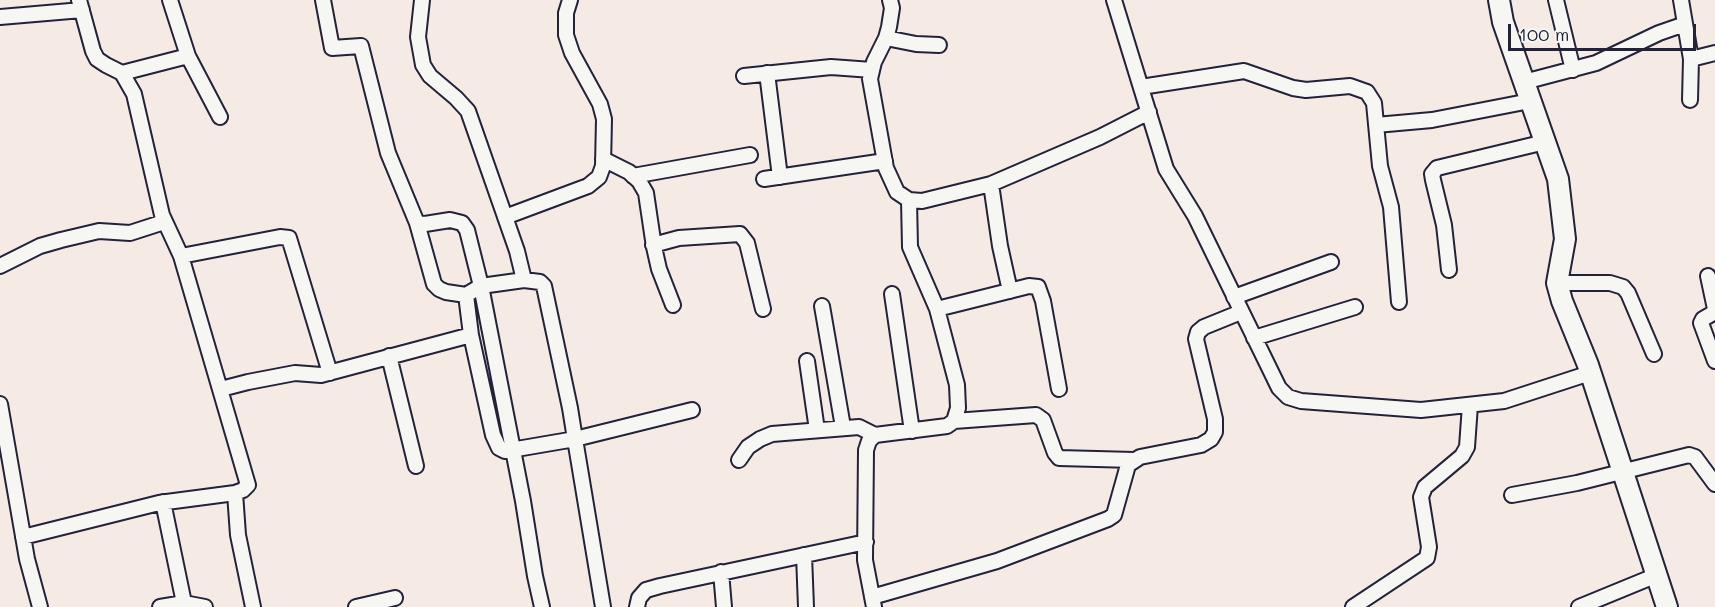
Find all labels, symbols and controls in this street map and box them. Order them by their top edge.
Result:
scale bar [1511,12,1698,50]
text: 100 m [1519,22,1569,46]

